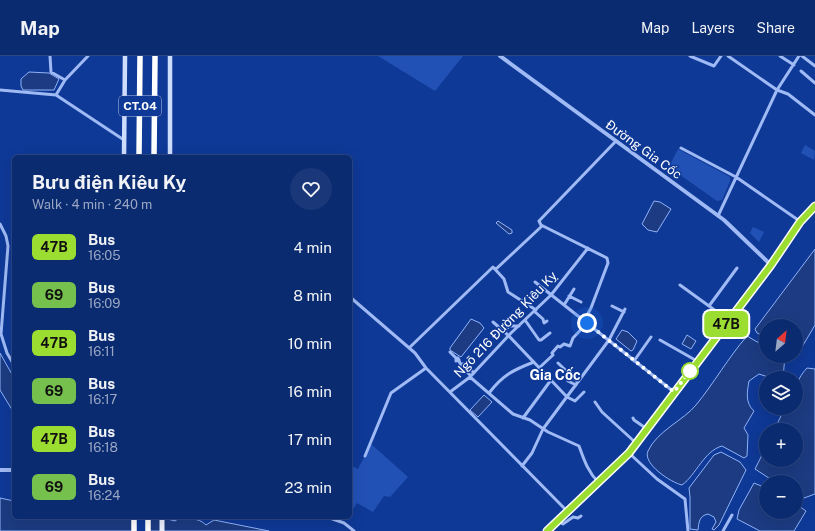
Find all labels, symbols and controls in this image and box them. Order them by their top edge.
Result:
text: Map [20,17,60,39]
text: Map [641,20,669,36]
text: Layers [691,20,735,36]
text: Share [757,20,795,36]
road number: CT.04 [119,96,161,116]
street label: Đường Gia Cốc [603,117,685,182]
button: heart [290,168,332,210]
text: Bưu điện Kiêu Kỵ [32,171,186,193]
text: Walk · 4 min · 240 m [32,197,152,212]
text: Bus [88,231,115,248]
text: 47B [40,239,68,255]
text: 4 min [293,239,332,256]
text: 16:05 [88,248,121,263]
street label: Ngõ 216 Đường Kiêu Kỵ [451,268,560,381]
text: Bus [88,279,115,296]
text: 69 [45,287,63,303]
text: 8 min [293,287,332,304]
text: 16:09 [88,296,120,311]
line badge: 47B [703,311,749,337]
your location [577,313,597,333]
text: 47B [712,316,740,332]
north arrow [759,319,803,363]
map controls [759,319,803,519]
text: Bus [88,327,115,344]
text: 47B [40,335,68,351]
text: 10 min [288,335,332,352]
text: 16:11 [88,344,115,359]
unlabelled marker [681,362,699,380]
district label: Gia Cốc [529,367,581,383]
button: layers [759,371,803,415]
text: Bus [88,375,115,392]
text: 69 [45,383,63,399]
text: 16 min [287,383,332,400]
text: 16:17 [88,392,117,407]
text: Bus [88,423,115,440]
button: + [759,423,803,467]
text: 47B [40,431,68,447]
text: 17 min [288,431,332,448]
text: 16:18 [88,440,118,455]
text: Bus [88,471,115,488]
button: − [759,475,803,519]
text: 69 [45,479,63,495]
text: 23 min [285,479,332,496]
text: 16:24 [88,488,121,503]

